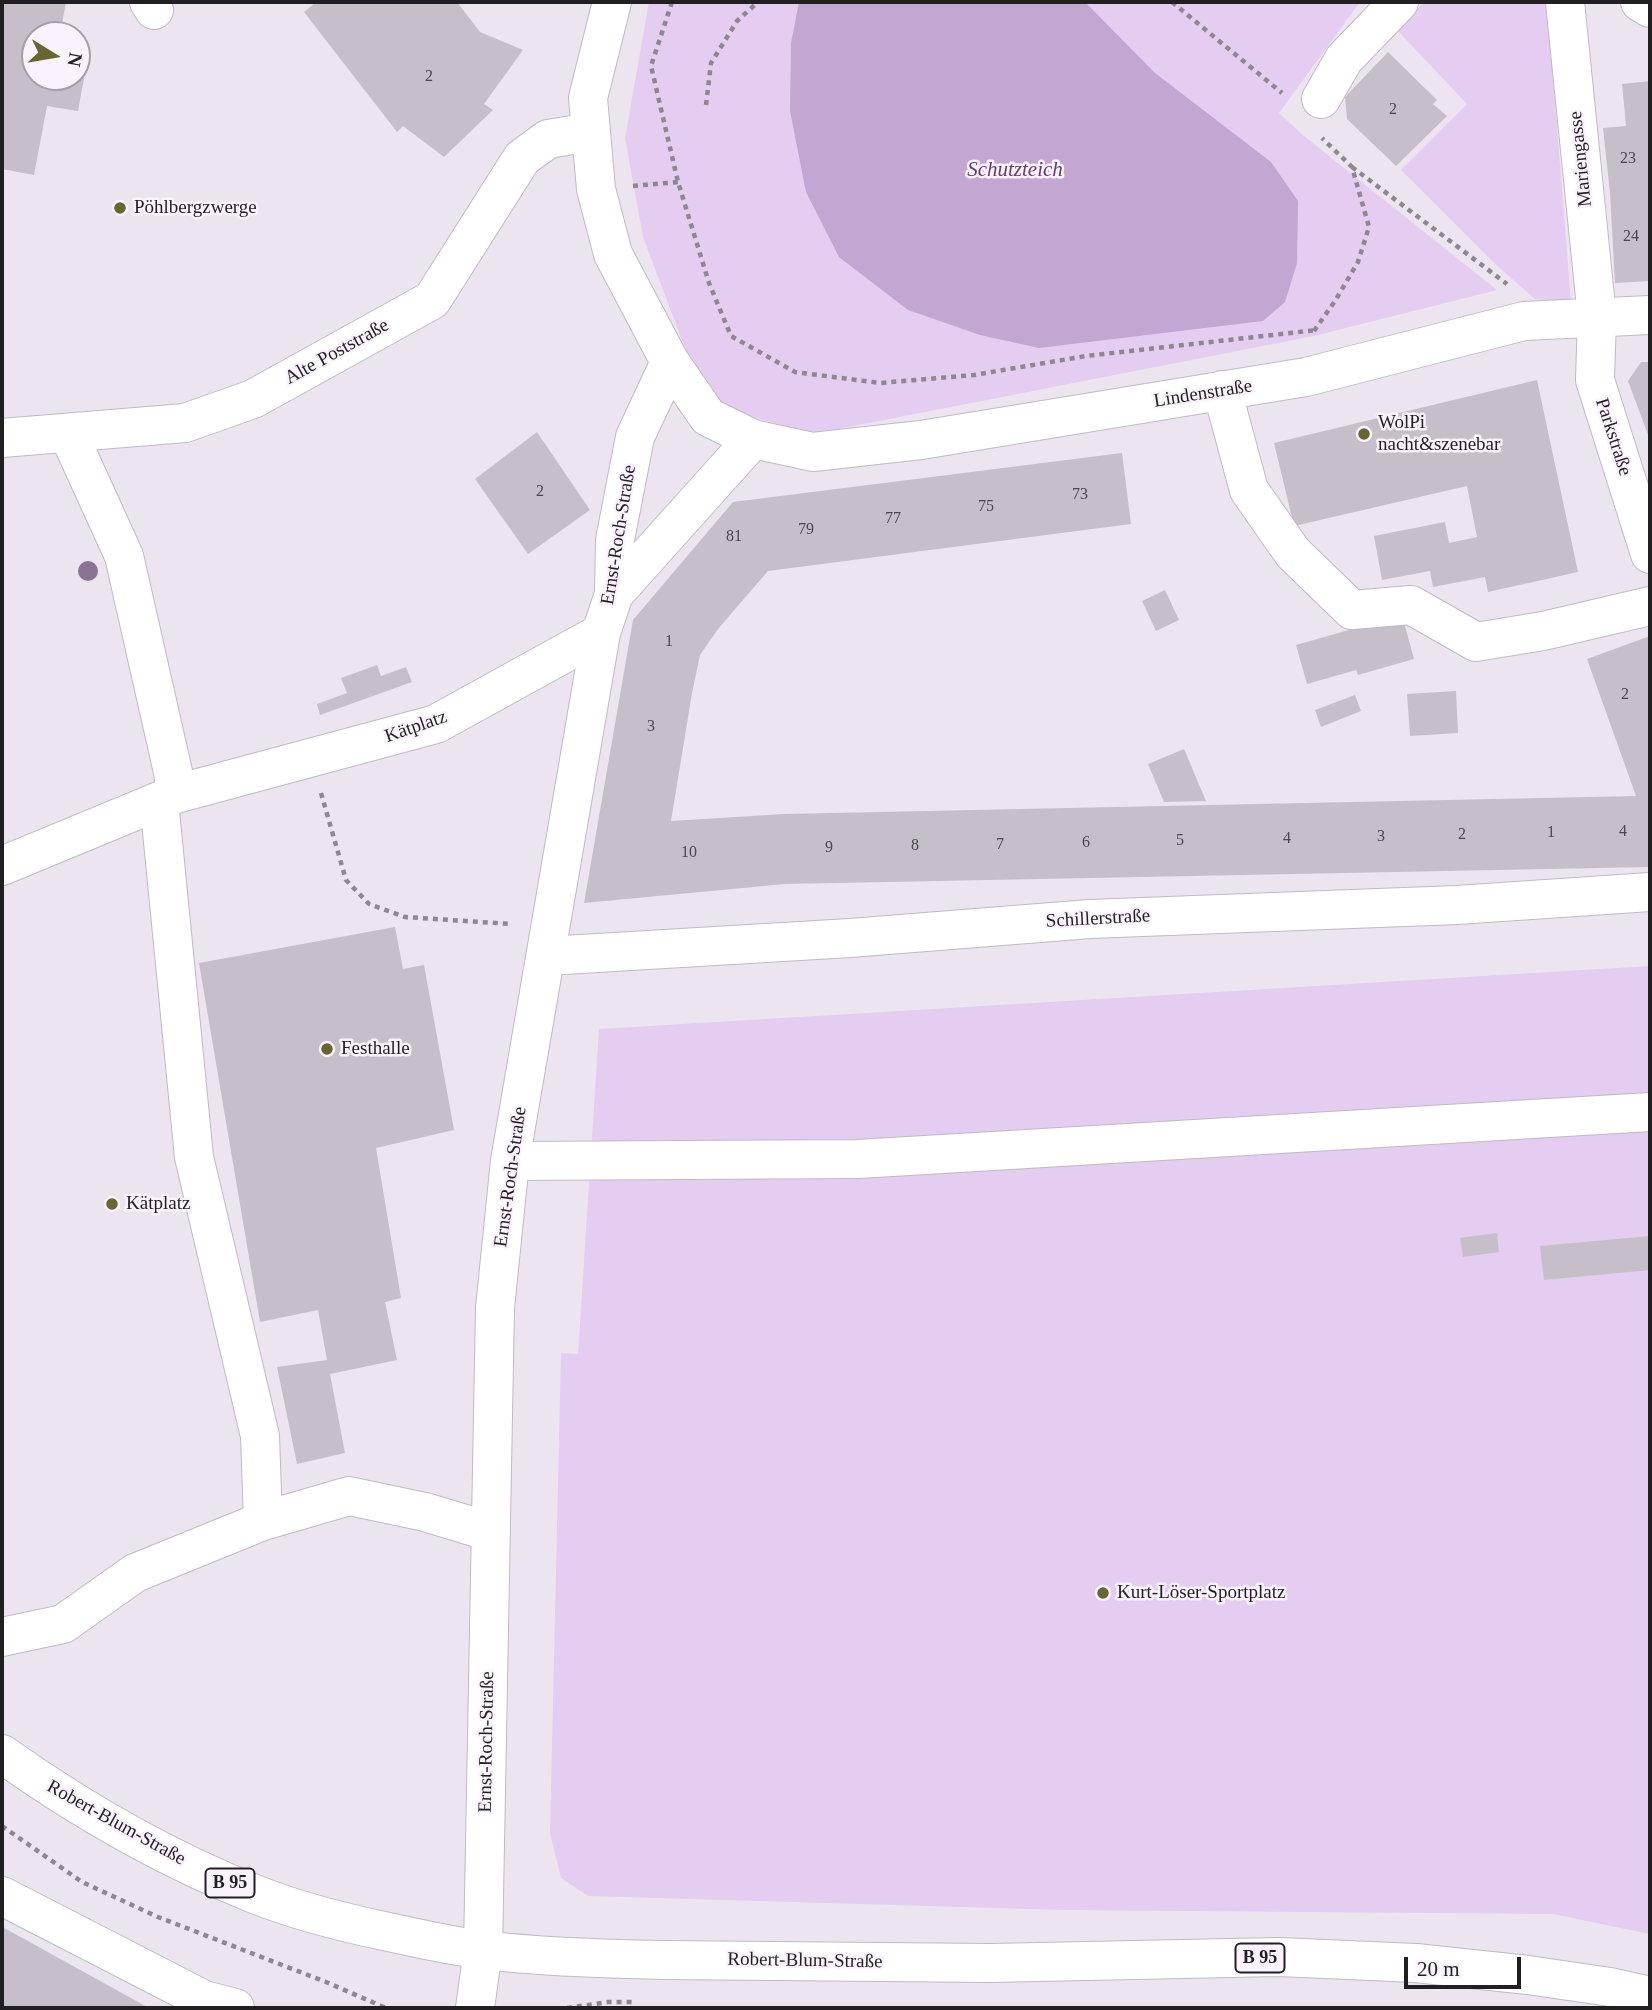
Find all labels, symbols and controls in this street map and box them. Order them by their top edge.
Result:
north arrow [21,21,91,91]
text: N [64,51,87,68]
house number: 2 [425,67,433,87]
house number: 2 [1389,100,1397,120]
street label: Mariengasse [1565,110,1597,208]
house number: 23 [1620,149,1636,169]
water label: Schutzteich [967,157,1063,183]
place label: Pöhlbergzwerge [134,197,257,219]
marker: Pöhlbergzwerge [112,200,128,216]
house number: 24 [1623,227,1639,247]
street label: Alte Poststraße [281,314,393,390]
street label: Lindenstraße [1152,375,1254,413]
street label: Parkstraße [1590,395,1636,479]
place label: WolPi nacht&szenebar [1378,412,1500,456]
marker: WolPi nacht&szenebar [1356,426,1372,442]
street label: Ernst-Roch-Straße [597,463,641,607]
house number: 2 [536,482,544,502]
house number: 73 [1072,485,1088,505]
house number: 75 [978,497,994,517]
house number: 77 [885,509,901,529]
house number: 79 [798,520,814,540]
house number: 81 [726,527,742,547]
house number: 1 [665,632,673,652]
house number: 2 [1621,685,1629,705]
street label: Kätplatz [382,706,450,748]
house number: 3 [647,717,655,737]
house number: 4 [1619,822,1627,842]
house number: 1 [1547,823,1555,843]
house number: 2 [1458,825,1466,845]
house number: 3 [1377,827,1385,847]
house number: 4 [1283,829,1291,849]
house number: 5 [1176,831,1184,851]
house number: 6 [1082,833,1090,853]
house number: 7 [996,835,1004,855]
house number: 8 [911,836,919,856]
house number: 9 [825,838,833,858]
house number: 10 [681,843,697,863]
street label: Schillerstraße [1045,905,1151,933]
place label: Festhalle [341,1038,410,1060]
marker: Festhalle [319,1041,335,1057]
street label: Ernst-Roch-Straße [490,1105,532,1249]
place label: Kätplatz [126,1193,190,1215]
marker: Kätplatz [104,1196,120,1212]
place label: Kurt-Löser-Sportplatz [1117,1582,1285,1604]
marker: Kurt-Löser-Sportplatz [1095,1585,1111,1601]
street label: Ernst-Roch-Straße [474,1671,500,1813]
street label: Robert-Blum-Straße [43,1775,189,1871]
road number: B 95 [205,1868,254,1898]
road number: B 95 [1236,1944,1284,1972]
scale bar [1407,1944,1524,1988]
street label: Robert-Blum-Straße [727,1948,883,1974]
text: 20 m [1417,1957,1460,1981]

